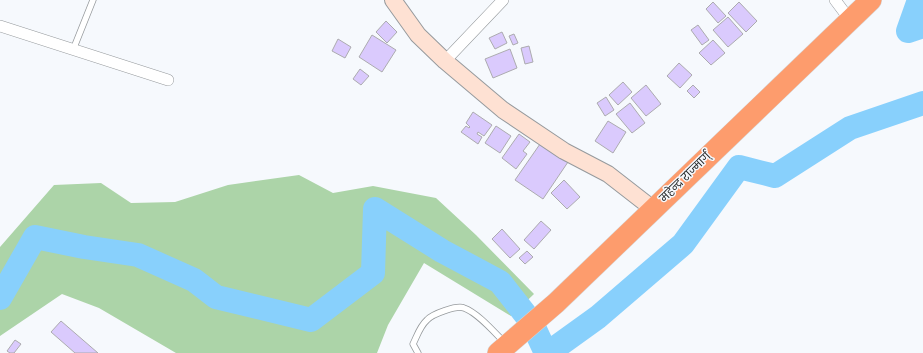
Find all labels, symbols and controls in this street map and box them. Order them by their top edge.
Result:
street label: महेन्द्र राज्मार्ग् [655,147,716,206]

